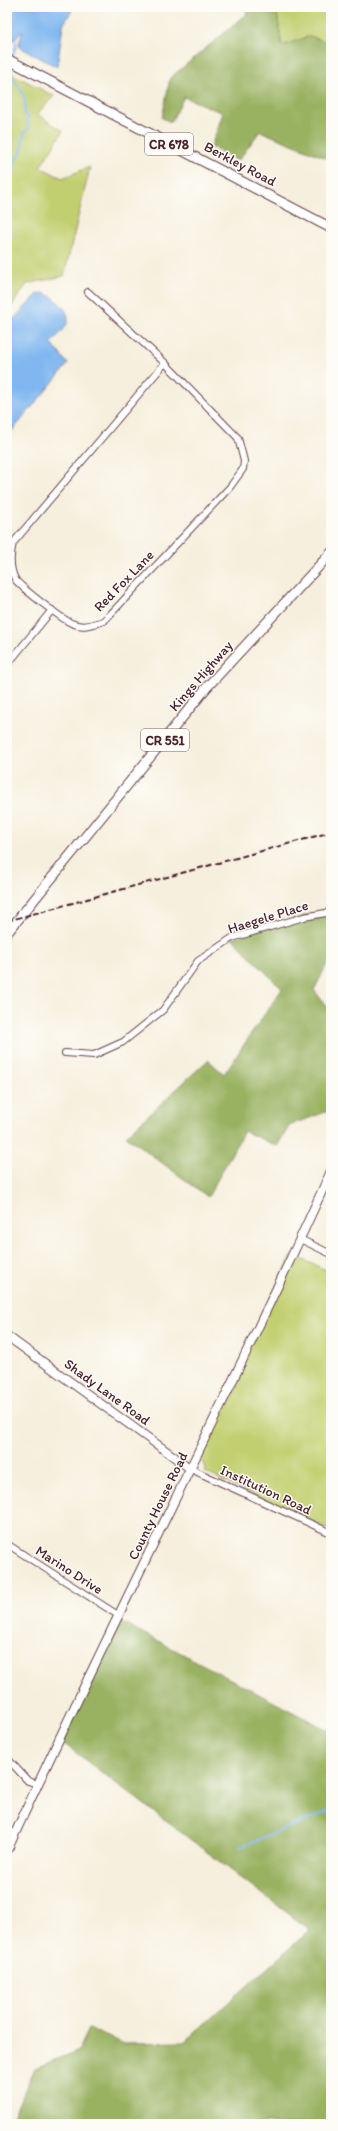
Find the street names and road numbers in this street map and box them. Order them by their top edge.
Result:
road number: CR 678 [145,133,193,155]
street label: Berkley Road [201,138,279,190]
street label: Red Fox Lane [90,546,158,615]
street label: Kings Highway [166,637,237,715]
road number: CR 551 [141,729,189,751]
street label: Haegele Place [226,897,311,937]
street label: Shady Lane Road [61,1355,154,1429]
street label: County House Road [125,1449,192,1563]
street label: Institution Road [218,1461,315,1519]
street label: Marino Drive [32,1542,106,1598]

